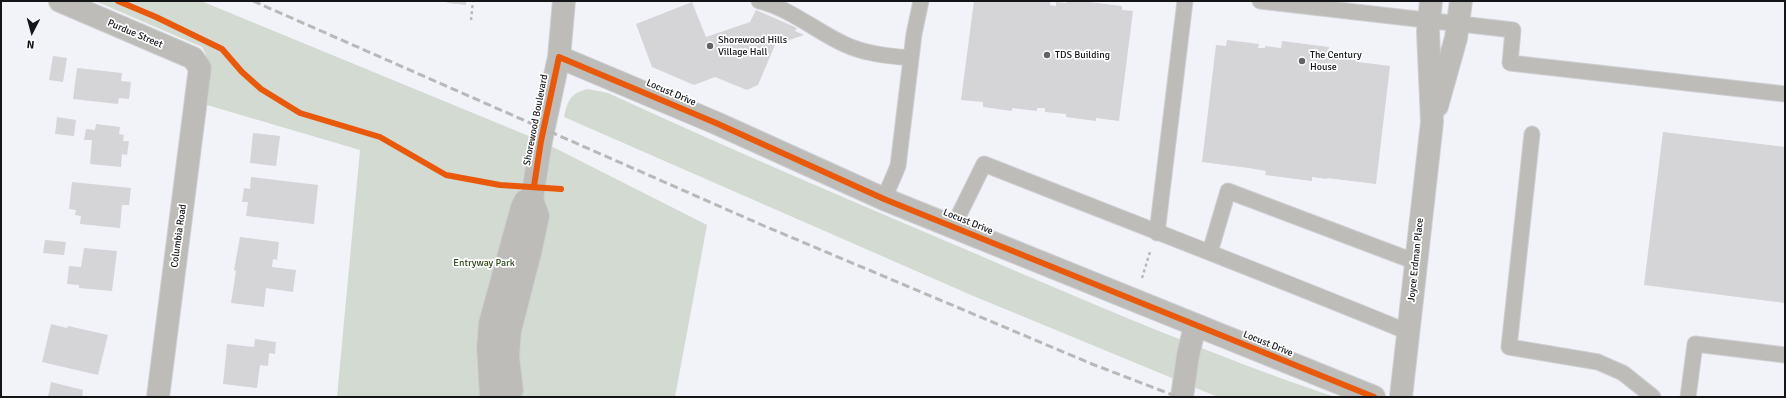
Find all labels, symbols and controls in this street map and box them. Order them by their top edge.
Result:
north arrow [12,12,52,52]
street label: Purdue Street [106,17,164,51]
place label: Shorewood Hills Village Hall [718,34,787,58]
text: N [26,38,35,51]
marker: Shorewood Hills Village Hall [705,41,715,51]
place label: TDS Building [1055,49,1110,61]
place label: The Century House [1310,49,1362,72]
marker: TDS Building [1042,50,1052,60]
marker: The Century House [1297,56,1307,66]
street label: Shorewood Boulevard [521,73,551,167]
street label: Locust Drive [644,77,698,109]
street label: Columbia Road [169,203,189,269]
street label: Locust Drive [941,207,995,237]
street label: Joyce Erdman Place [1406,217,1426,303]
park label: Entryway Park [453,257,515,269]
street label: Locust Drive [1241,329,1295,359]

